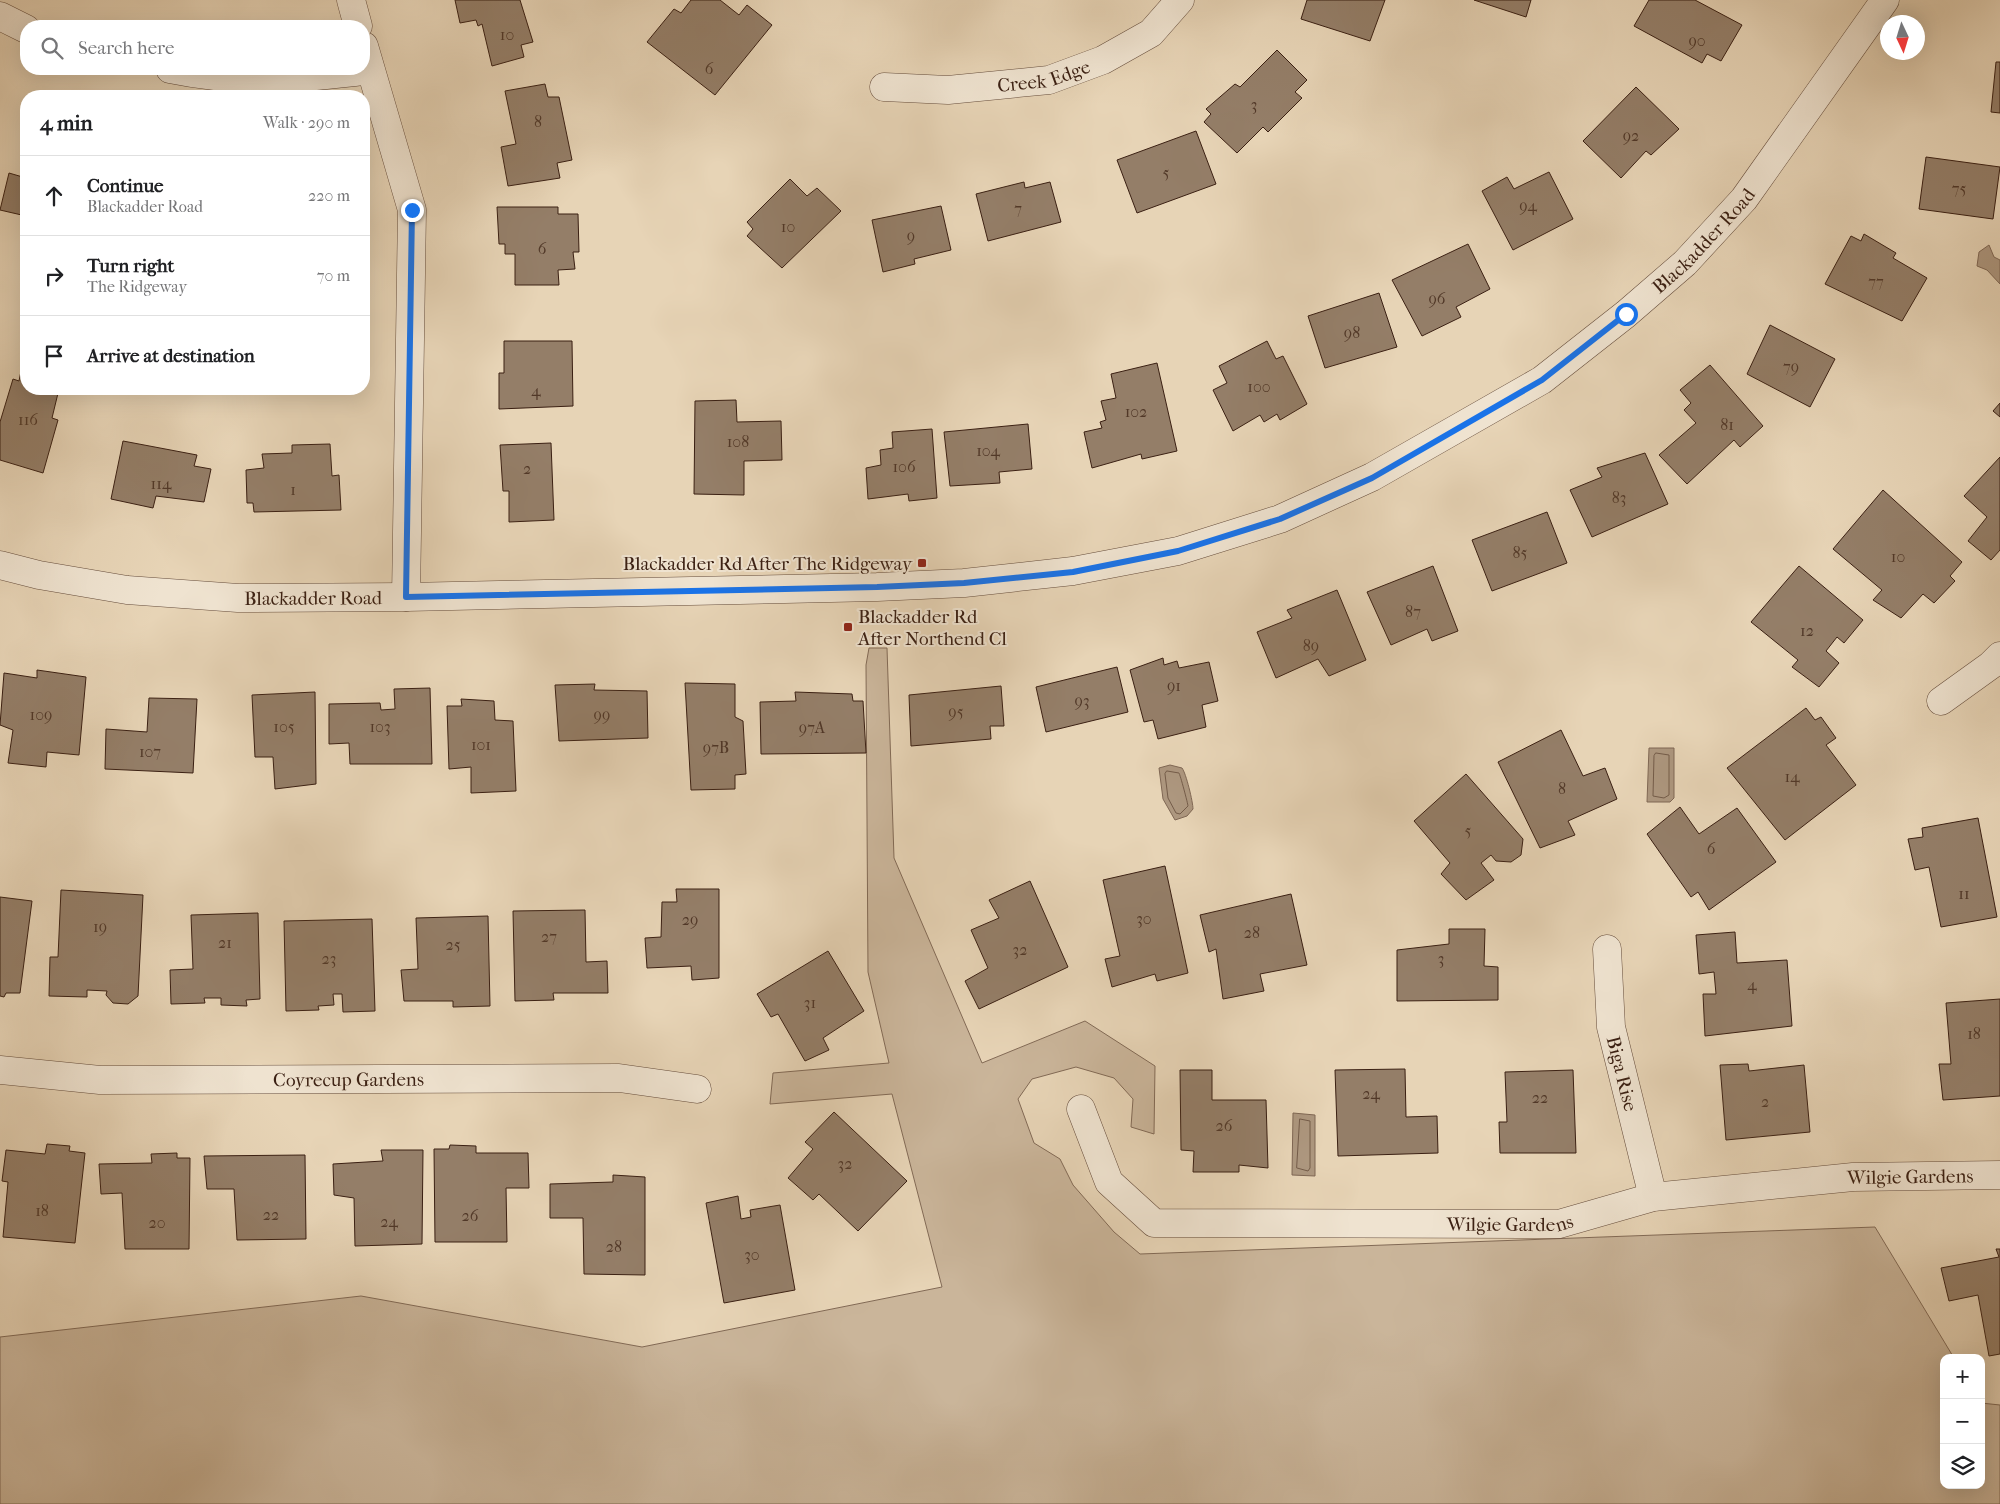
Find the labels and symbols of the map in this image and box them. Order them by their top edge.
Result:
north arrow [1880,15,1925,60]
house number: 10 [500,25,514,44]
house number: 90 [1688,31,1706,50]
street label: Creek Edge [996,56,1093,97]
house number: 6 [705,59,714,78]
house number: 3 [1251,95,1257,114]
house number: 8 [534,112,542,131]
house number: 92 [1623,126,1639,145]
house number: 5 [1163,163,1170,182]
house number: 75 [1952,179,1966,198]
street label: Blackadder Road [1648,184,1760,298]
house number: 94 [1519,196,1537,215]
route end [401,199,424,222]
house number: 7 [1014,199,1022,218]
house number: 10 [781,217,795,236]
house number: 9 [907,226,915,245]
house number: 6 [538,239,547,258]
house number: 77 [1868,272,1884,291]
house number: 96 [1428,289,1446,308]
route start [1615,303,1638,326]
house number: 98 [1344,323,1360,342]
house number: 79 [1783,357,1799,376]
house number: 100 [1247,377,1271,396]
house number: 4 [531,381,541,400]
house number: 102 [1125,402,1147,421]
house number: 116 [18,410,38,429]
house number: 81 [1720,415,1734,434]
house number: 108 [727,432,749,451]
house number: 104 [976,441,1000,460]
house number: 106 [892,457,916,476]
house number: 2 [523,459,531,478]
house number: 114 [151,474,172,493]
house number: 1 [290,480,296,499]
house number: 83 [1612,488,1626,507]
house number: 85 [1513,543,1528,562]
house number: 10 [1891,547,1905,566]
place label: Blackadder Rd After The Ridgeway [623,553,913,575]
marker: Blackadder Rd After The Ridgeway [916,557,928,569]
street label: Blackadder Road [244,587,383,610]
house number: 87 [1405,602,1421,621]
place label: Blackadder Rd After Northend Cl [857,606,1007,650]
marker: Blackadder Rd After Northend Cl [842,621,854,633]
house number: 12 [1800,621,1814,640]
house number: 89 [1303,636,1319,655]
house number: 91 [1167,676,1181,695]
house number: 93 [1075,691,1089,710]
house number: 95 [948,702,964,721]
house number: 109 [30,705,52,724]
house number: 99 [594,705,610,724]
house number: 105 [273,717,295,736]
house number: 103 [369,717,391,736]
house number: 97A [799,718,826,737]
house number: 101 [471,735,491,754]
house number: 97B [703,738,729,757]
house number: 107 [139,742,161,761]
house number: 14 [1784,767,1800,786]
house number: 8 [1558,779,1566,798]
house number: 5 [1465,821,1472,840]
house number: 6 [1707,839,1716,858]
house number: 11 [1958,884,1970,903]
house number: 30 [1136,909,1152,928]
house number: 29 [682,910,698,929]
house number: 19 [93,917,107,936]
house number: 28 [1244,923,1260,942]
house number: 27 [541,927,557,946]
house number: 21 [218,933,232,952]
house number: 25 [445,935,461,954]
house number: 32 [1013,940,1027,959]
house number: 23 [322,949,336,968]
house number: 3 [1438,949,1444,968]
house number: 4 [1747,975,1757,994]
house number: 31 [804,993,816,1012]
house number: 18 [1967,1024,1981,1043]
street label: Biga Rise [1602,1034,1641,1114]
street label: Coyrecup Gardens [273,1069,424,1091]
house number: 24 [1362,1084,1380,1103]
house number: 22 [1532,1088,1548,1107]
house number: 2 [1761,1092,1769,1111]
house number: 26 [1216,1116,1233,1135]
house number: 32 [838,1154,852,1173]
street label: Wilgie Gardens [1846,1165,1974,1189]
house number: 18 [35,1201,49,1220]
house number: 22 [263,1205,279,1224]
house number: 26 [462,1206,479,1225]
street label: Wilgie Gardens [1446,1210,1576,1237]
house number: 24 [380,1212,398,1231]
house number: 20 [148,1213,166,1232]
house number: 28 [606,1237,622,1256]
house number: 30 [744,1245,760,1264]

